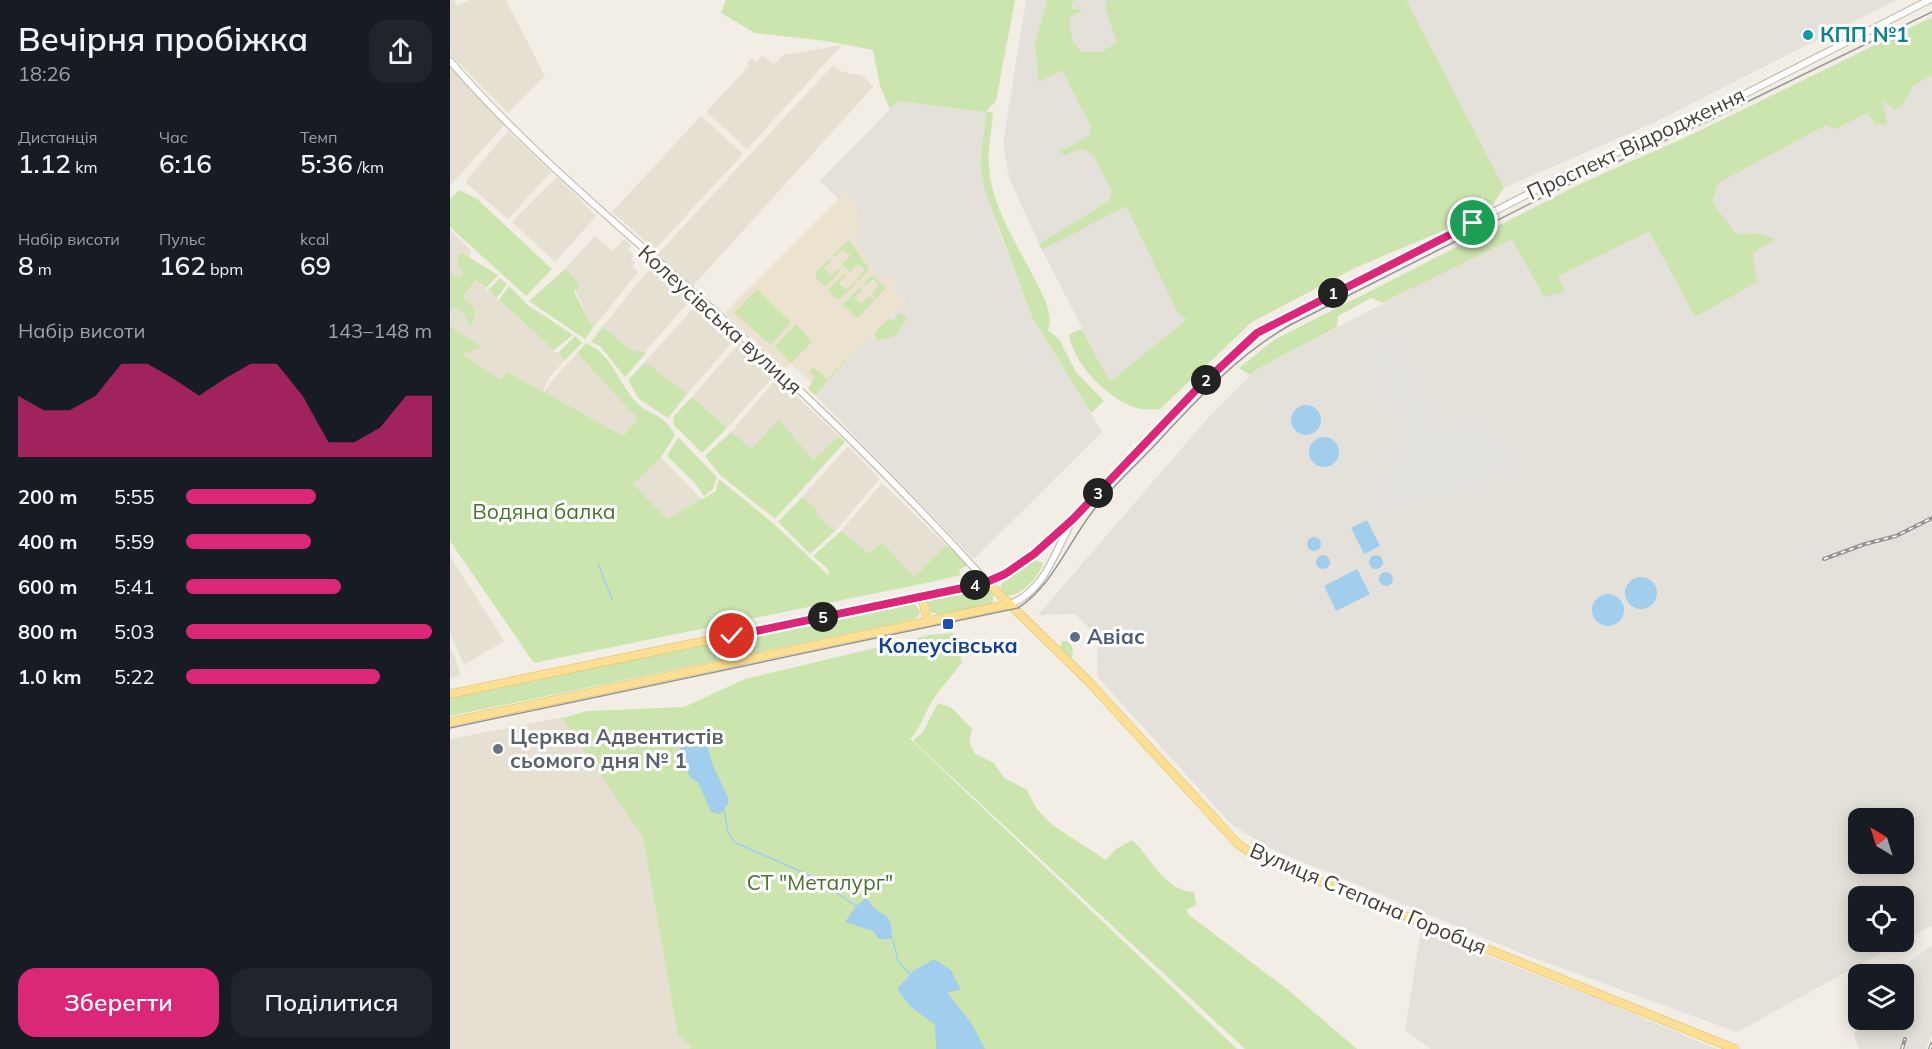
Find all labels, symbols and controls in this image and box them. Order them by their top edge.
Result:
text: Вечірня пробіжка [18,18,308,59]
button: share [369,20,432,83]
place label: КПП №1 [1820,21,1909,47]
marker: КПП №1 [1801,28,1815,42]
text: 18:26 [18,61,71,86]
street label: Проспект Відродження [1522,81,1749,205]
text: Дистанція [18,127,98,147]
text: Час [159,127,188,147]
text: Темп [300,127,338,147]
text: 1.12 [18,147,71,180]
text: 6:16 [159,147,212,180]
text: 5:36 [300,147,353,180]
text: km [71,157,97,177]
text: /km [353,157,384,177]
pin [1447,197,1498,248]
icon: arrive [1456,206,1489,239]
text: Набір висоти [18,229,120,249]
text: Пульс [159,229,206,249]
text: kcal [300,229,329,249]
street label: Колеусівська вулиця [633,239,808,400]
text: 8 [18,249,34,282]
text: 162 [159,249,206,282]
text: 69 [300,249,331,282]
text: m [34,259,52,279]
text: bpm [206,259,243,279]
pin: 1 [1318,278,1348,308]
text: 1 [1328,283,1338,303]
text: Набір висоти [18,318,145,343]
text: 143–148 m [327,318,432,343]
pin: 2 [1191,365,1221,395]
text: 2 [1201,370,1211,390]
pin: 3 [1083,478,1113,508]
text: 3 [1093,483,1103,503]
text: 200 m [18,484,77,509]
text: 5:55 [114,484,155,509]
park label: Водяна балка [472,498,616,524]
text: 400 m [18,529,77,554]
text: 5:59 [114,529,155,554]
pin: 4 [960,570,990,600]
text: 600 m [18,574,77,599]
text: 5:41 [114,574,155,599]
text: 4 [970,575,980,595]
pin: 5 [808,602,838,632]
text: 5 [818,607,828,627]
pin [706,610,757,661]
marker: Колеусівська [941,617,955,631]
text: 800 m [18,619,77,644]
text: 5:03 [114,619,155,644]
icon: check [715,619,748,652]
place label: Авіас [1087,623,1145,649]
marker: Авіас [1068,630,1082,644]
place label: Колеусівська [878,632,1018,658]
text: 1.0 km [18,664,81,689]
text: 5:22 [114,664,155,689]
place label: Церква Адвентистів сьомого дня № 1 [510,723,724,773]
marker: Церква Адвентистів сьомого дня № 1 [491,742,505,756]
north arrow [1848,808,1914,874]
map controls [1848,808,1914,1030]
street label: Вулиця Степана Горобця [1246,836,1491,960]
park label: СТ "Металург" [747,869,893,895]
button: locate [1848,886,1914,952]
button: layers [1848,964,1914,1030]
button: Зберегти [18,968,219,1037]
button: Поділитися [231,968,432,1037]

